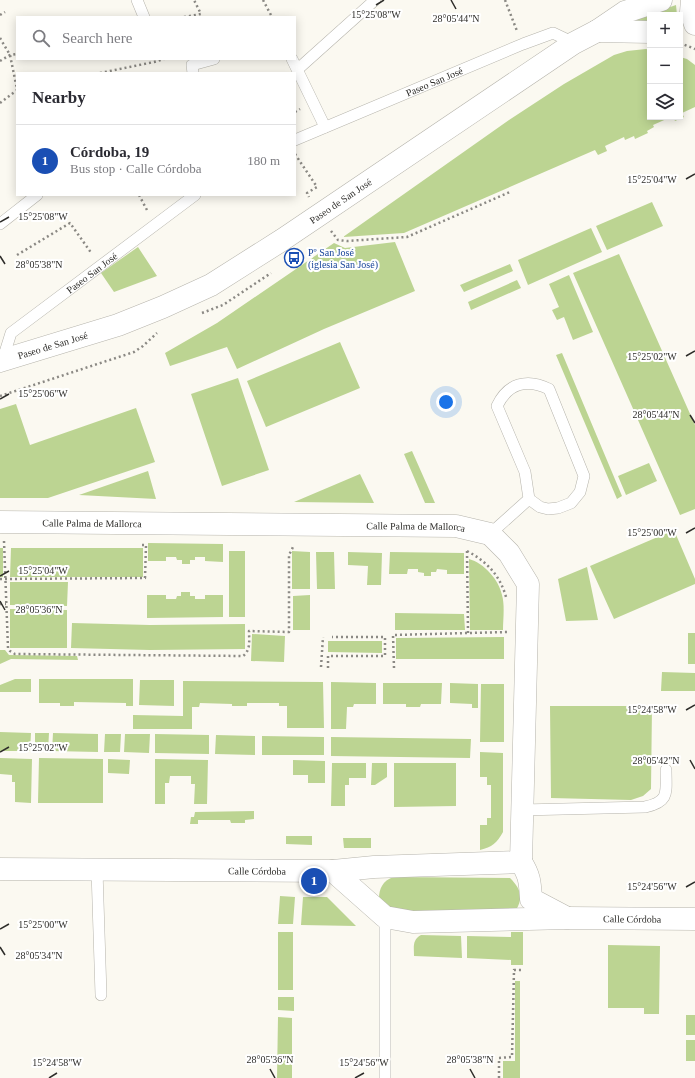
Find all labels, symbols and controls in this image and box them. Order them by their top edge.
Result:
text: 15°25'08"W [351,9,401,20]
map controls [647,12,683,120]
button: + [647,12,683,48]
text: 28°05'44"N [432,13,480,24]
search box [16,16,296,60]
icon: search [30,27,52,49]
text: Search here [62,30,132,46]
button: − [647,48,683,84]
street label: Paseo San José [404,65,465,99]
button: layers [647,84,683,120]
text: Nearby [32,88,86,107]
text: Córdoba, 19 [70,144,149,160]
text: 1 [42,153,48,168]
text: 180 m [247,153,280,168]
text: Bus stop · Calle Córdoba [70,161,201,176]
text: 15°25'04"W [627,174,677,185]
street label: Paseo de San José [307,176,374,226]
text: 15°25'08"W [18,211,68,222]
bus stop icon: Pº San José (iglesia San José) [283,247,305,269]
place label: Pº San José (iglesia San José) [308,247,378,271]
street label: Paseo San José [64,250,120,296]
text: 28°05'38"N [15,259,63,270]
street label: Paseo de San José [16,329,90,361]
text: 15°25'02"W [627,351,677,362]
text: 15°25'06"W [18,388,68,399]
your location [436,392,456,412]
text: 28°05'44"N [632,409,680,420]
street label: Calle Palma de Mallorca [42,517,142,529]
street label: Calle Palma de Mallorca [366,520,467,534]
text: 15°25'00"W [627,527,677,538]
text: 15°25'04"W [18,565,68,576]
text: 28°05'36"N [15,604,63,615]
text: 15°24'58"W [627,704,677,715]
text: 15°25'02"W [18,742,68,753]
text: 28°05'42"N [632,755,680,766]
street label: Calle Córdoba [228,865,287,877]
pin: 1 [301,866,327,896]
text: 15°24'56"W [627,881,677,892]
street label: Calle Córdoba [603,913,662,925]
text: 15°25'00"W [18,919,68,930]
text: 28°05'34"N [15,950,63,961]
text: 28°05'36"N [246,1054,294,1065]
text: 28°05'38"N [446,1054,494,1065]
text: 15°24'58"W [32,1057,82,1068]
text: 15°24'56"W [339,1057,389,1068]

